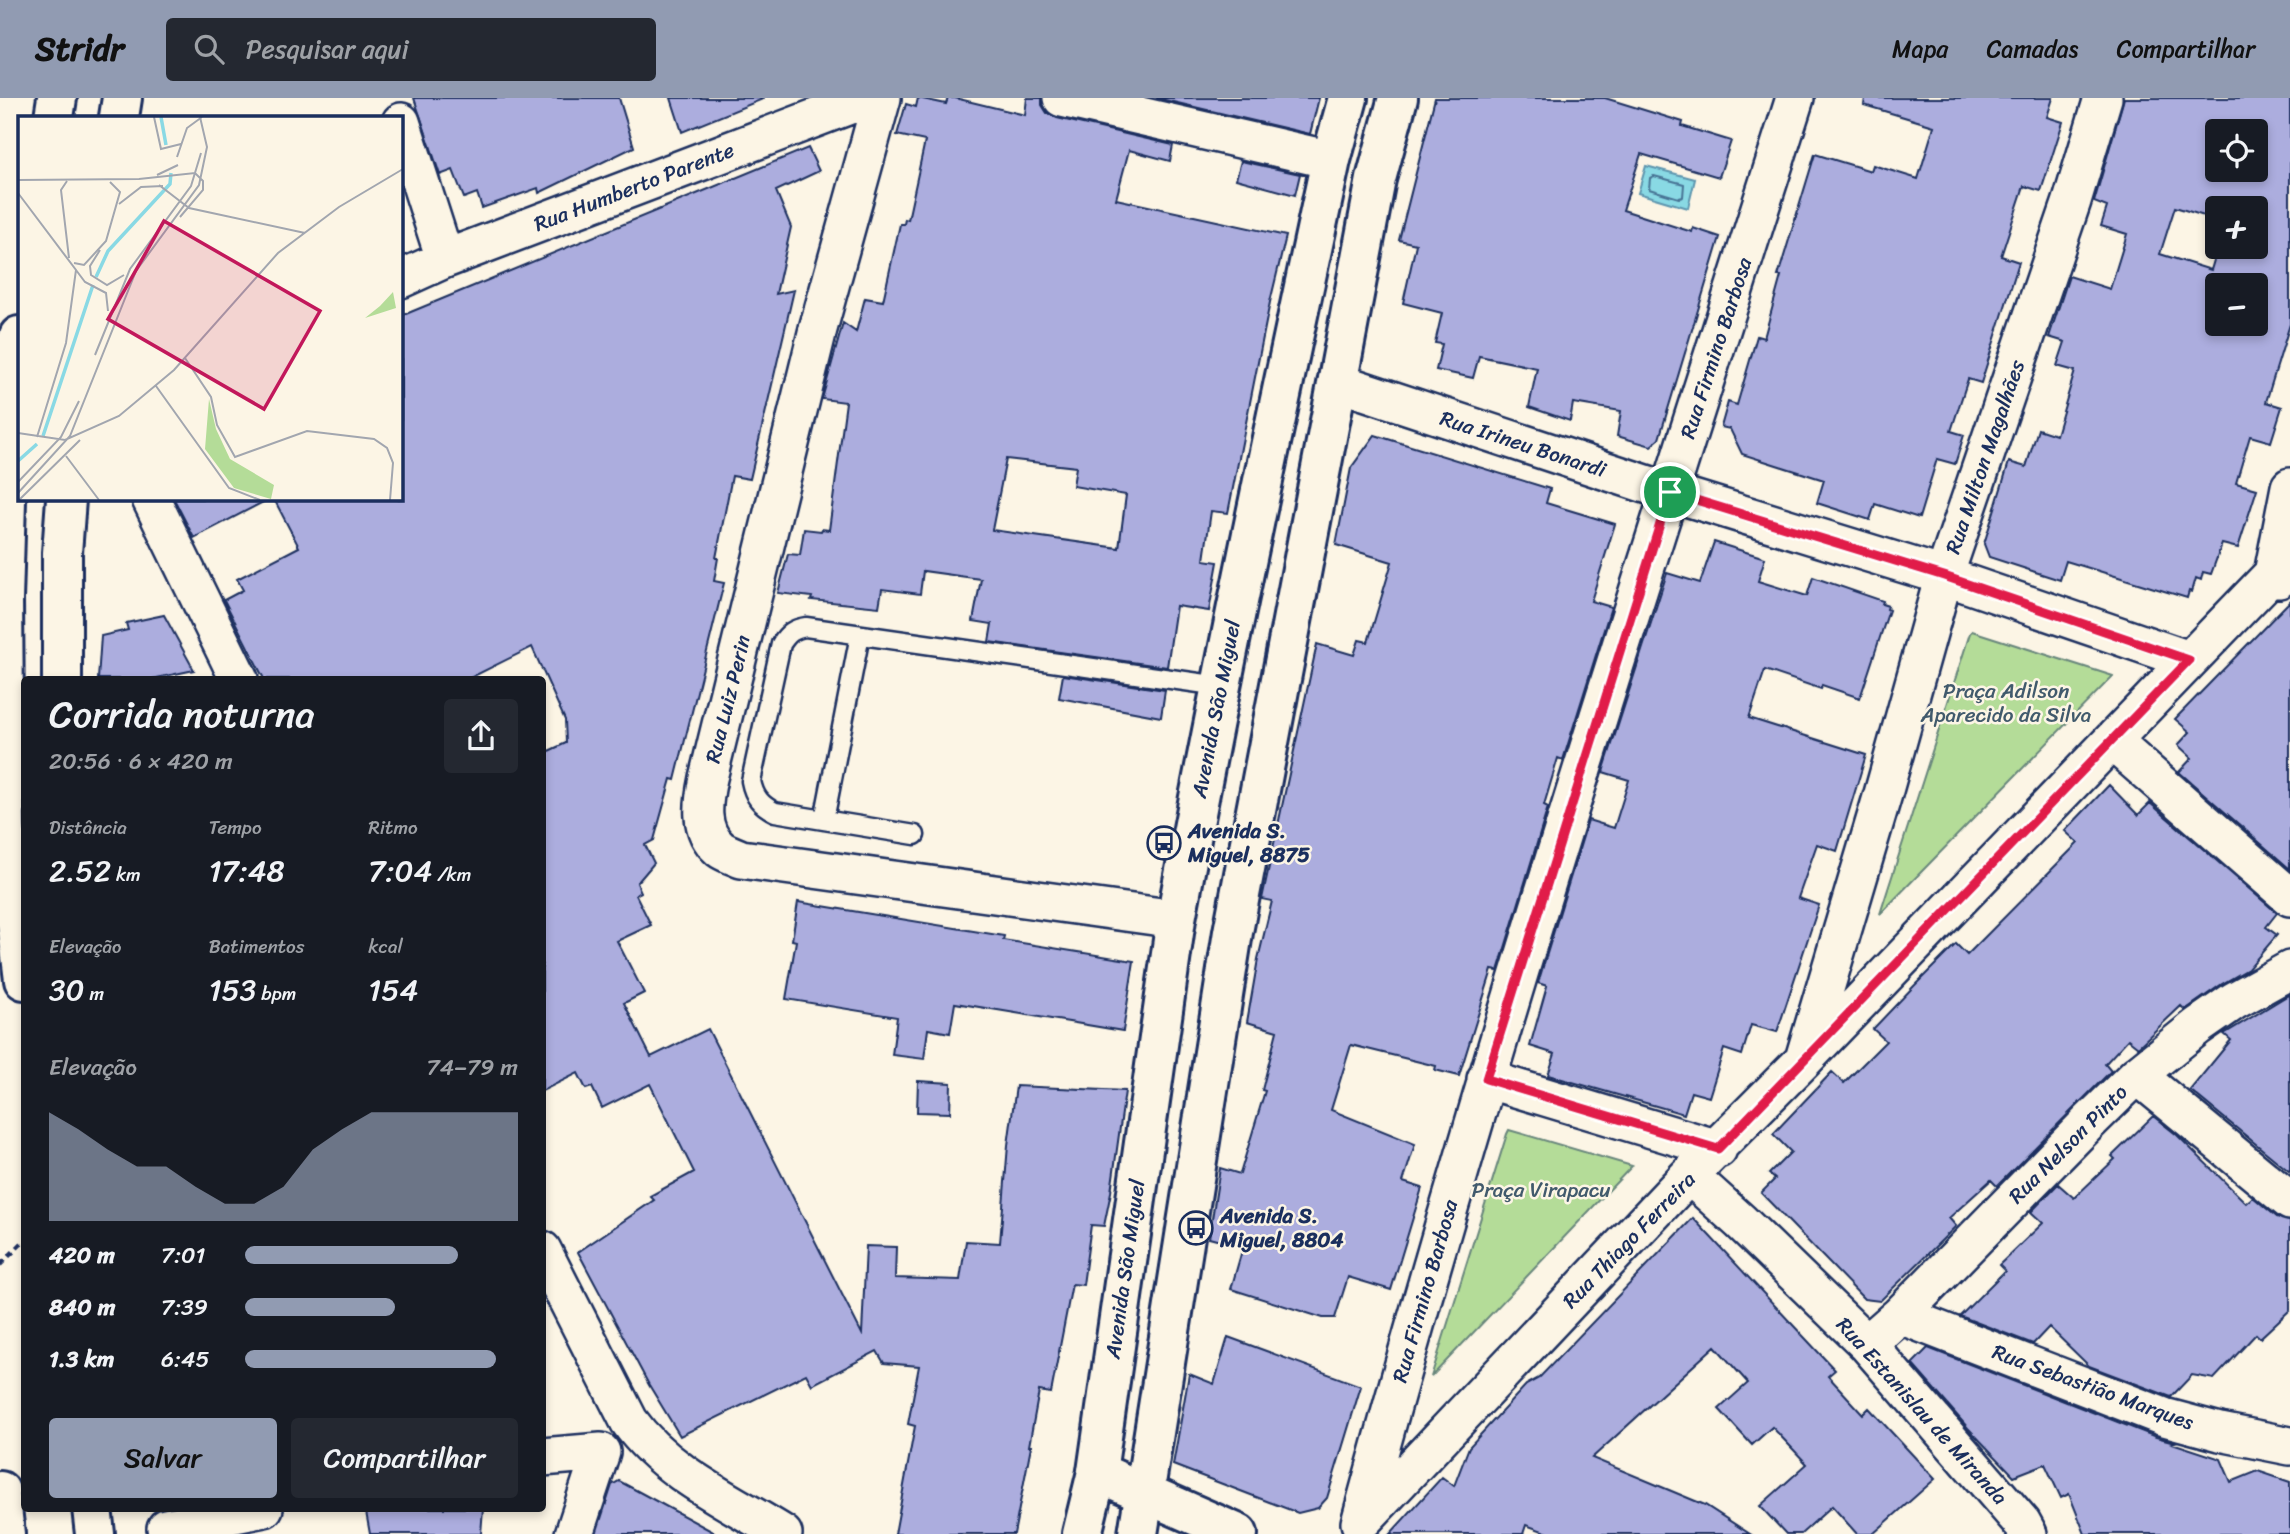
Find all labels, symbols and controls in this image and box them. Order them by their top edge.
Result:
search box [166,18,656,81]
text: Stridr [35,20,124,78]
text: Pesquisar aqui [246,26,409,72]
text: Mapa [1892,28,1948,70]
text: Camadas [1986,28,2078,70]
text: Compartilhar [2116,28,2255,70]
icon: search [190,30,228,68]
inset map [18,116,402,500]
map controls [2205,119,2268,336]
button: locate [2205,119,2268,182]
street label: Rua Humberto Parente [528,131,740,243]
button: + [2205,196,2268,259]
street label: Rua Firmino Barbosa [1669,252,1763,444]
button: − [2205,273,2268,336]
street label: Rua Milton Magalhães [1934,354,2036,559]
street label: Rua Irineu Bonardi [1435,399,1612,489]
pin [1640,462,1700,522]
icon: arrive [1651,473,1689,511]
street label: Avenida São Miguel [1180,616,1252,802]
street label: Rua Luiz Perin [694,631,762,767]
park label: Praça Adilson Aparecido da Silva [1920,672,2092,734]
text: Corrida noturna [49,681,315,748]
button: share [444,699,518,773]
text: 20:56 · 6 × 420 m [49,741,233,782]
text: Distância [49,811,127,844]
text: Tempo [209,811,262,844]
text: Ritmo [368,811,418,844]
place label: Avenida S. Miguel, 8875 [1187,812,1310,874]
bus stop icon: Avenida S. Miguel, 8875 [1145,824,1183,862]
text: 2.52 [49,844,111,898]
text: 17:48 [209,844,285,898]
text: 7:04 [368,844,432,898]
text: km [111,858,141,891]
text: /km [432,858,471,891]
text: Elevação [49,930,122,963]
text: Batimentos [209,930,305,963]
text: kcal [368,930,403,963]
text: 30 [49,963,84,1017]
text: 153 [209,963,256,1017]
text: 154 [368,963,418,1017]
text: m [84,977,104,1010]
text: bpm [256,977,296,1010]
text: Elevação [49,1047,137,1088]
text: 74–79 m [427,1047,518,1088]
street label: Rua Nelson Pinto [1999,1075,2137,1213]
street label: Rua Thiago Ferreira [1553,1162,1705,1318]
park label: Praça Virapacu [1471,1171,1611,1209]
street label: Avenida São Miguel [1093,1176,1157,1362]
street label: Rua Firmino Barbosa [1381,1195,1469,1387]
place label: Avenida S. Miguel, 8804 [1219,1197,1344,1259]
bus stop icon: Avenida S. Miguel, 8804 [1177,1209,1215,1247]
text: 420 m [49,1235,115,1276]
text: 7:01 [161,1235,205,1276]
text: 840 m [49,1287,115,1328]
text: 7:39 [161,1287,208,1328]
street label: Rua Estanislau de Miranda [1826,1308,2018,1515]
street label: Rua Sebastião Marques [1987,1333,2200,1441]
text: 1.3 km [49,1339,114,1380]
text: 6:45 [161,1339,209,1380]
button: Salvar [49,1418,277,1498]
button: Compartilhar [291,1418,518,1498]

